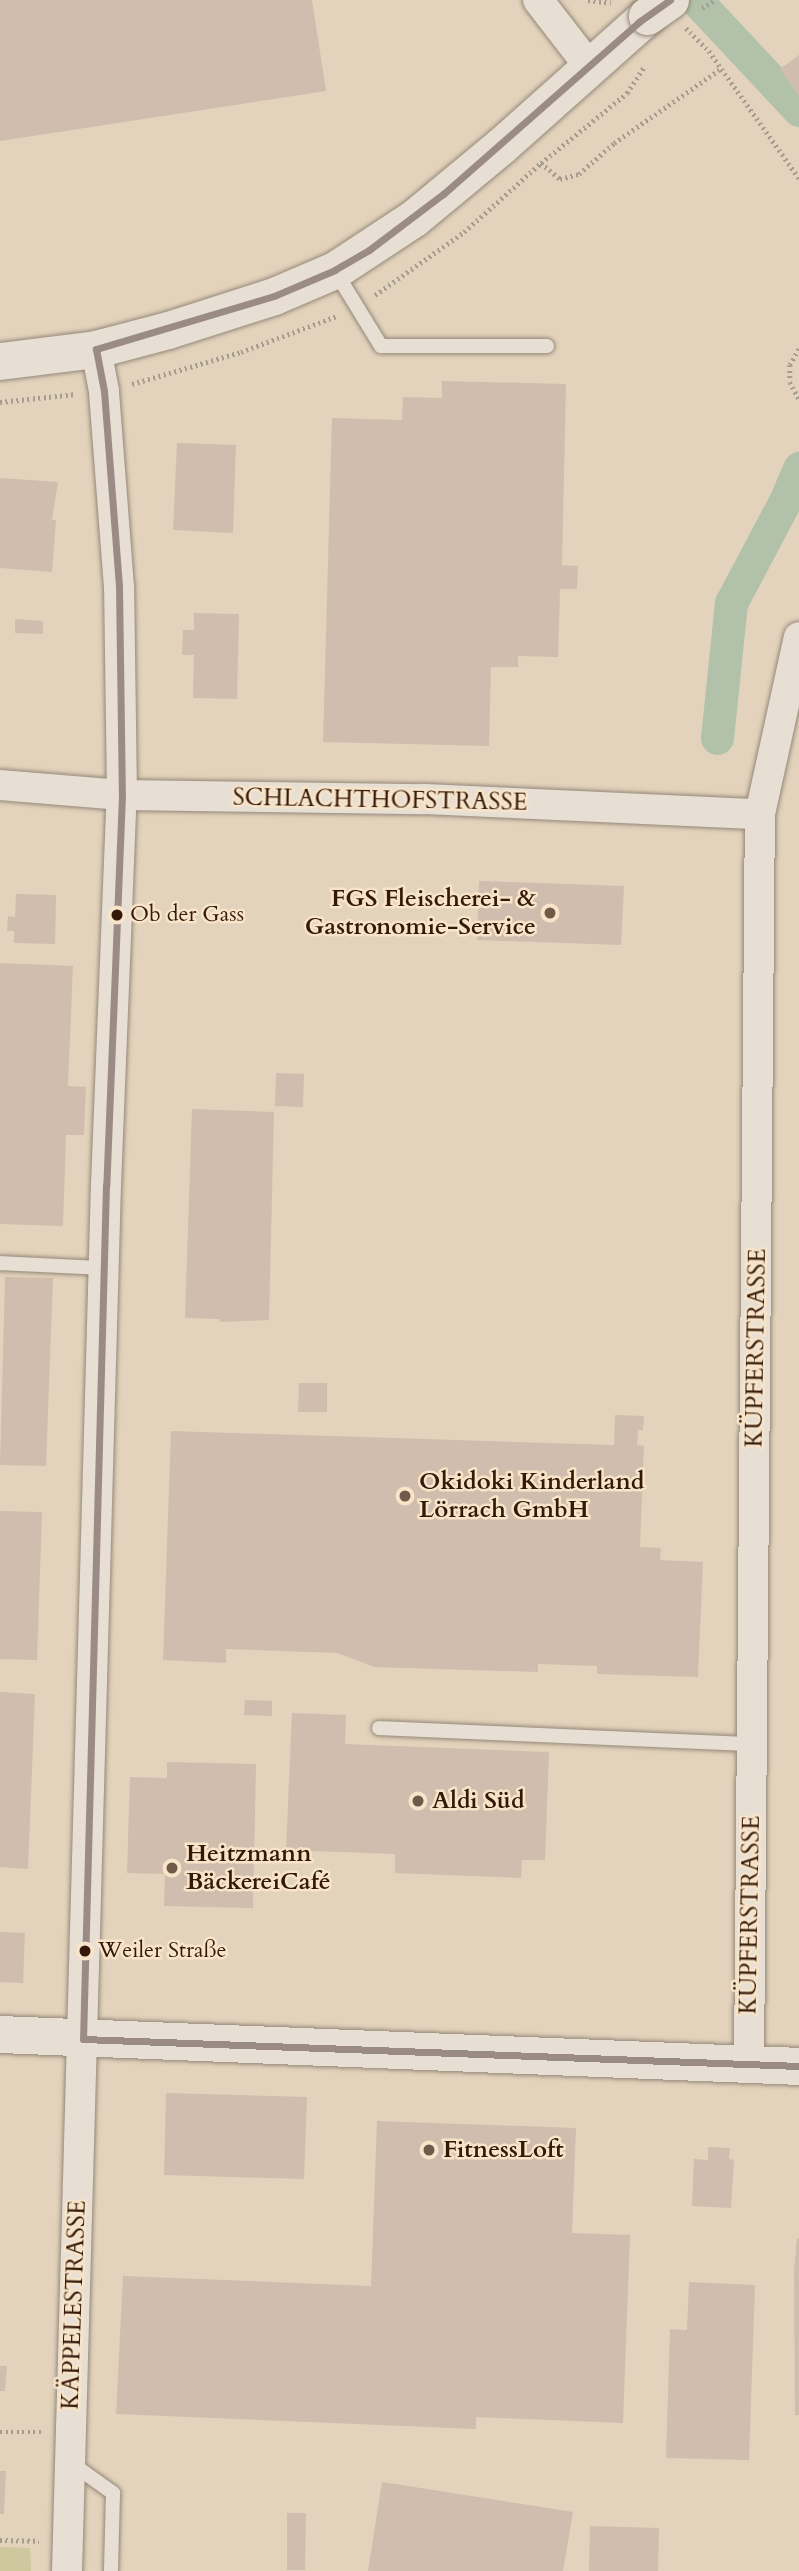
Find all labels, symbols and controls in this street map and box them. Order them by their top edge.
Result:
street label: SCHLACHTHOFSTRASSE [232,783,528,817]
place label: FGS Fleischerei- & Gastronomie-Service [305,885,536,941]
place label: Ob der Gass [130,902,244,928]
marker: FGS Fleischerei- & Gastronomie-Service [542,905,558,921]
marker: Ob der Gass [110,908,124,922]
street label: KÜPFERSTRASSE [740,1248,772,1448]
place label: Okidoki Kinderland Lörrach GmbH [419,1468,644,1524]
marker: Okidoki Kinderland Lörrach GmbH [397,1488,413,1504]
place label: Aldi Süd [432,1787,525,1815]
marker: Aldi Süd [410,1793,426,1809]
street label: KÜPFERSTRASSE [734,1815,766,2015]
place label: Heitzmann BäckereiCafé [186,1840,331,1896]
marker: Heitzmann BäckereiCafé [164,1860,180,1876]
place label: Weiler Straße [98,1938,227,1964]
marker: Weiler Straße [78,1944,92,1958]
place label: FitnessLoft [443,2136,564,2164]
marker: FitnessLoft [421,2142,437,2158]
street label: KÄPPELESTRASSE [56,2200,92,2410]

